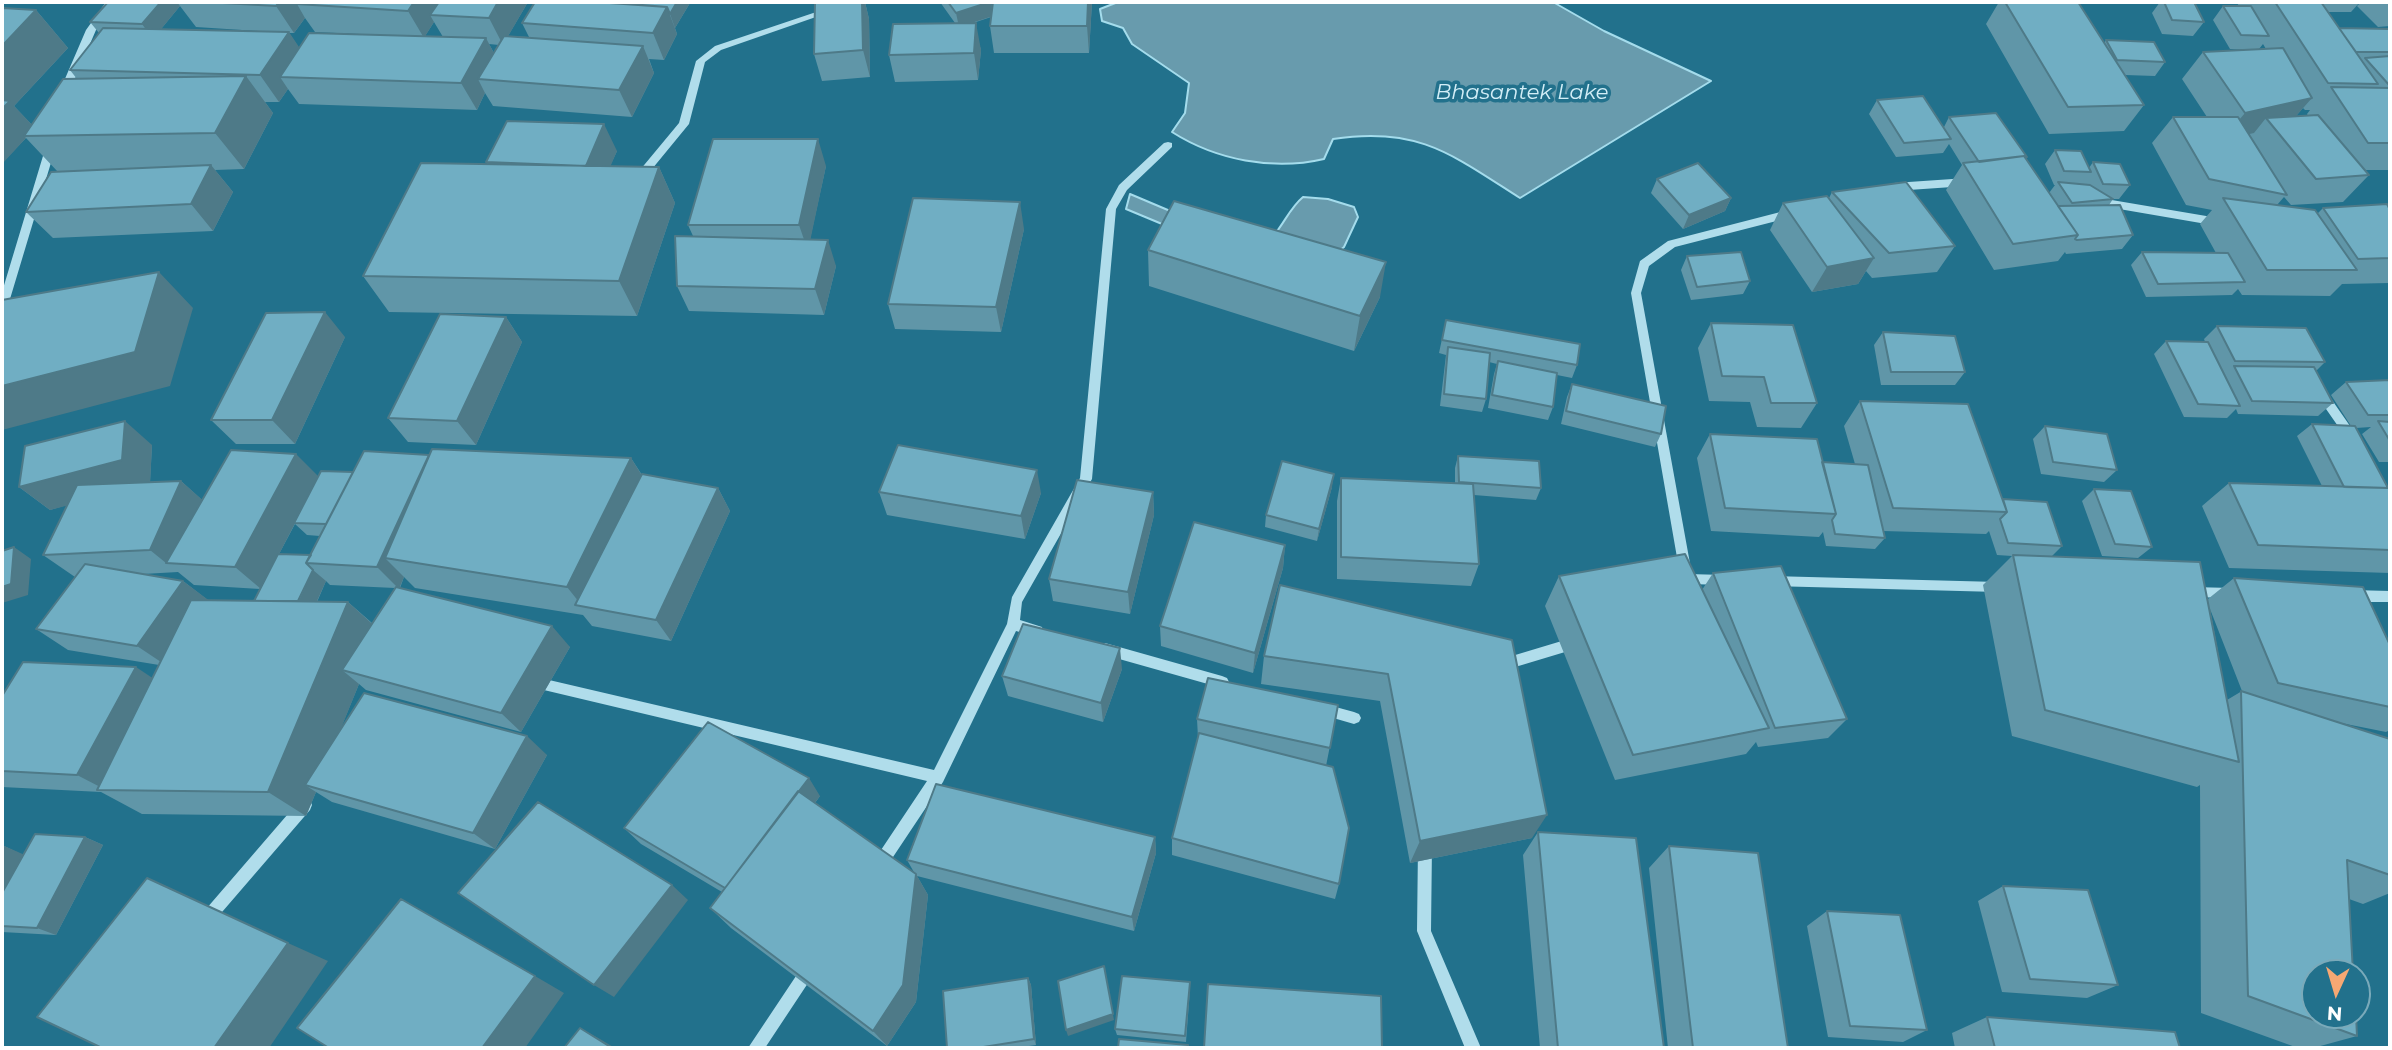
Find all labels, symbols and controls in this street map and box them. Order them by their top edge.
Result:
water label: Bhasantek Lake [1436,80,1608,106]
north arrow [2301,959,2371,1029]
text: N [2326,1001,2343,1025]

